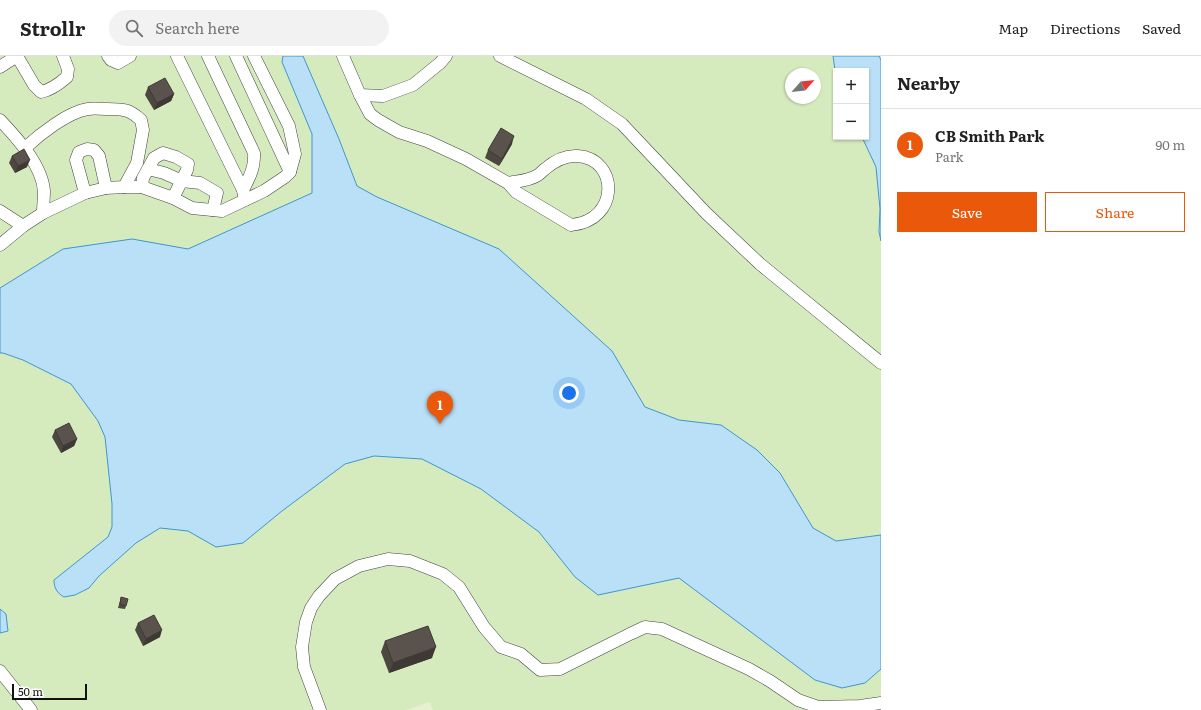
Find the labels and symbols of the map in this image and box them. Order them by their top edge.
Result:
north arrow [785,68,821,104]
your location [559,383,579,403]
pin: 1 [427,391,453,424]
scale bar [12,682,87,701]

